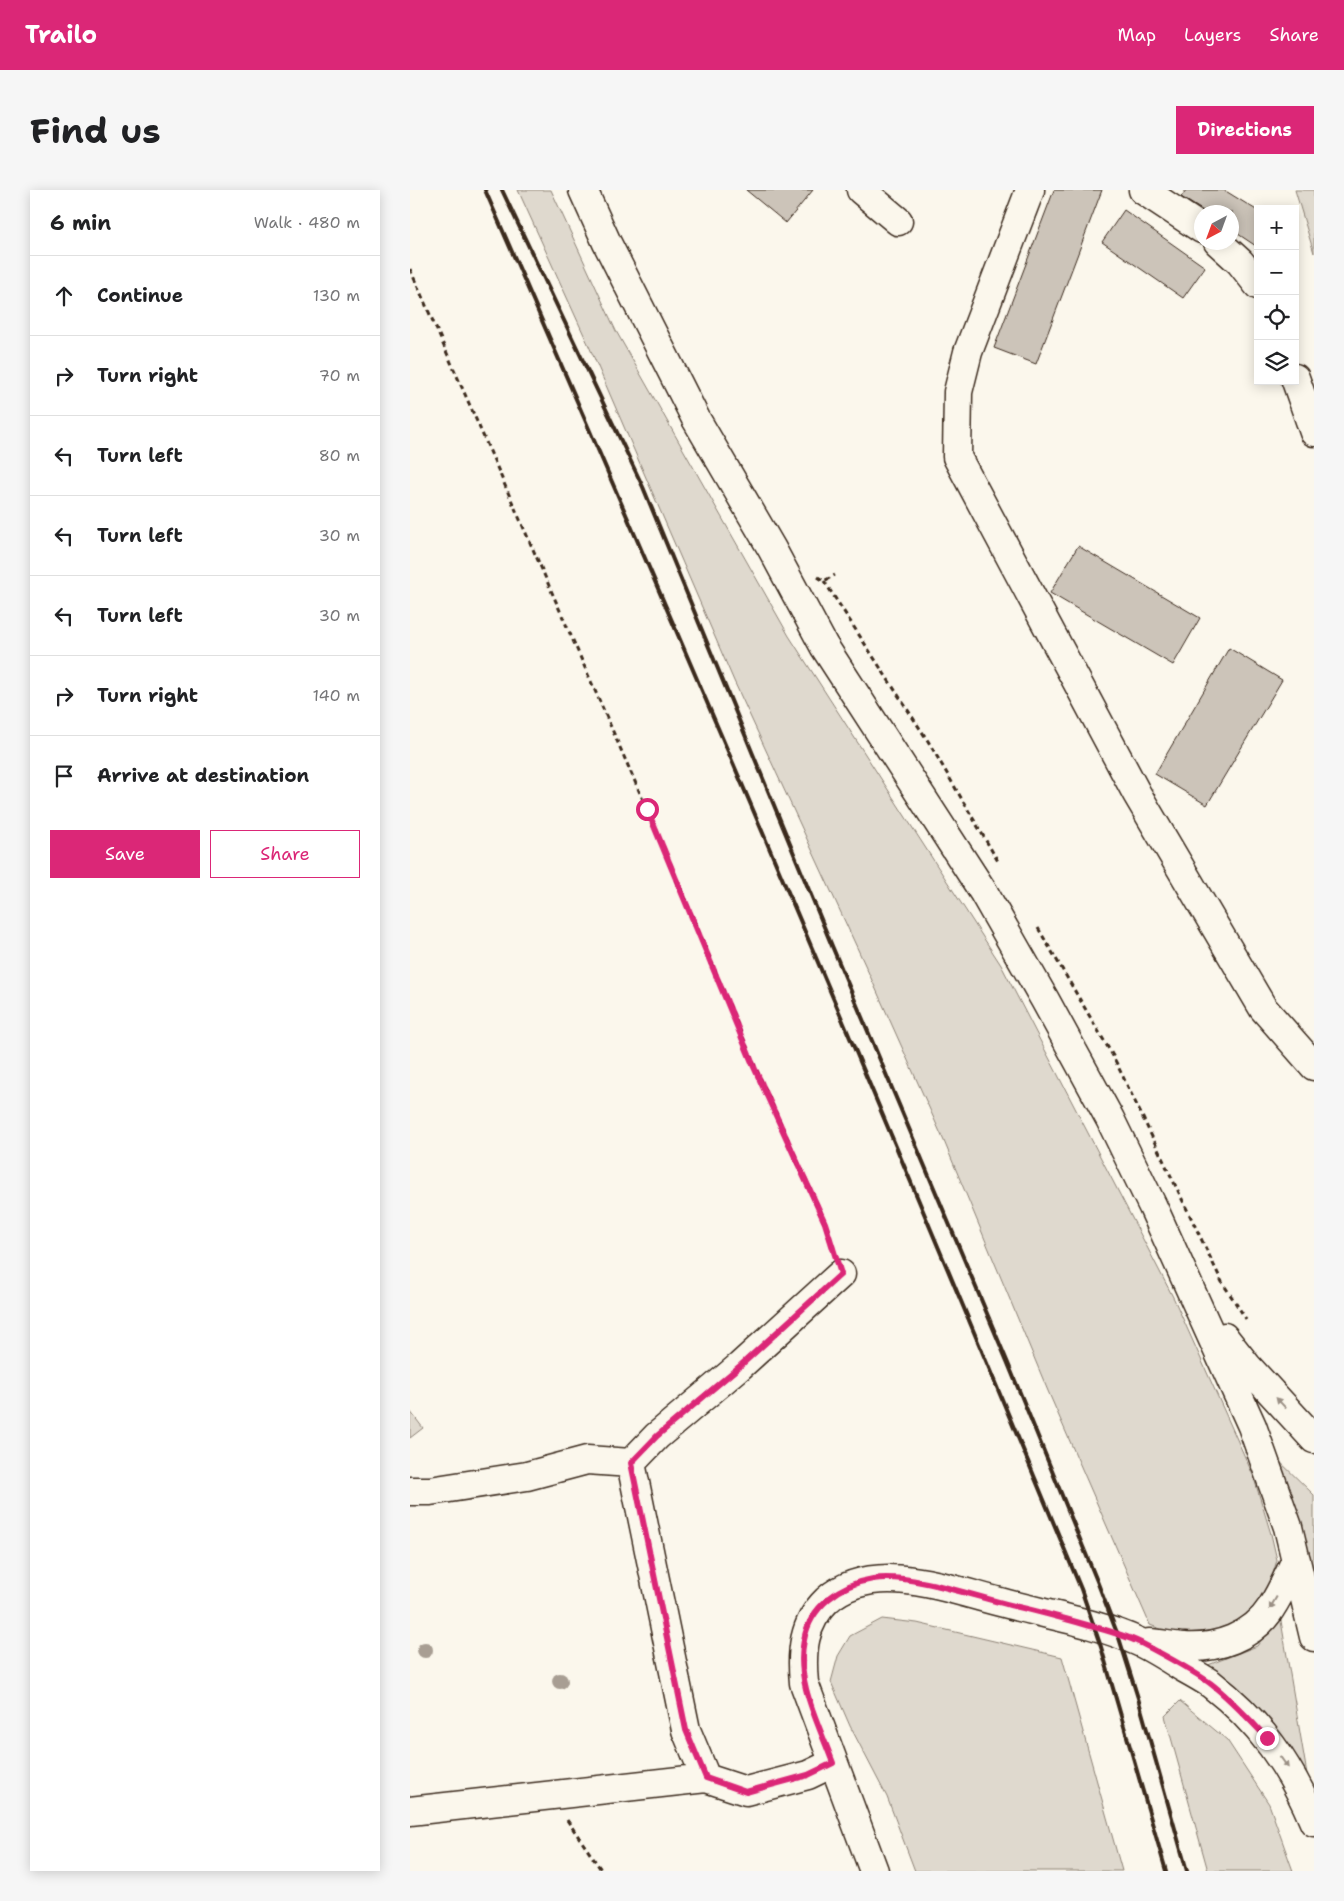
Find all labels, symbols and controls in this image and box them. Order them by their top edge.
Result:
text: Trailo [25,19,97,51]
text: Map [1118,23,1156,47]
text: Layers [1184,23,1241,47]
text: Share [1269,23,1319,47]
button: Directions [1176,106,1314,154]
text: Find us [30,107,161,154]
north arrow [1194,205,1239,250]
map controls [1254,205,1299,385]
button: + [1254,205,1299,250]
text: 6 min [50,209,111,237]
text: Walk · 480 m [254,212,360,233]
button: − [1254,250,1299,295]
icon: ahead [50,282,78,310]
text: Continue [97,283,183,308]
text: 130 m [313,285,360,306]
button: locate [1254,295,1299,340]
button: layers [1254,340,1299,385]
icon: right [50,362,78,390]
text: Turn right [97,363,198,388]
text: 70 m [319,365,360,386]
icon: left [50,442,78,470]
text: Turn left [97,443,183,468]
text: 80 m [319,445,360,466]
icon: left [50,522,78,550]
text: Turn left [97,523,183,548]
text: 30 m [319,525,360,546]
icon: left [50,602,78,630]
text: Turn left [97,603,183,628]
text: 30 m [319,605,360,626]
icon: right [50,682,78,710]
text: Turn right [97,683,198,708]
text: 140 m [313,685,360,706]
icon: arrive [50,762,78,790]
text: Arrive at destination [97,763,309,788]
route start [636,798,659,821]
button: Save [50,830,200,878]
button: Share [210,830,360,878]
one-way arrow [1275,1398,1287,1410]
one-way arrow [1269,1597,1278,1610]
route end [1256,1727,1279,1750]
one-way arrow [1279,1755,1289,1769]

